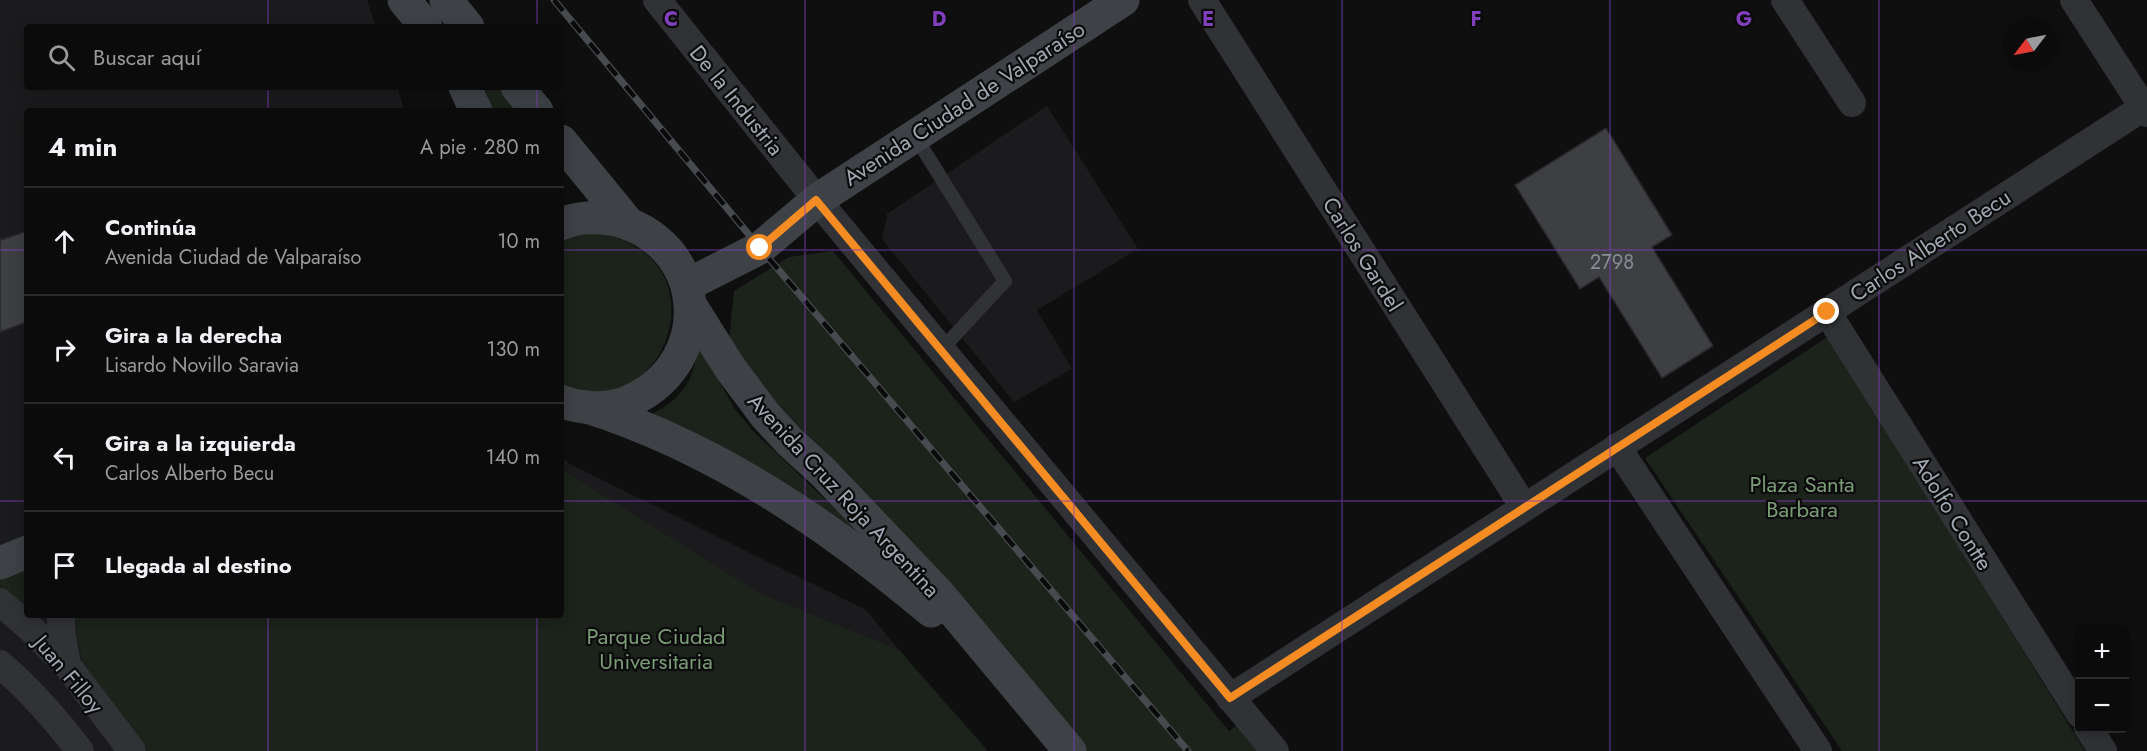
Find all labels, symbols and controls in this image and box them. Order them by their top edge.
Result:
text: C [664,5,678,34]
text: D [932,5,946,34]
text: E [1202,5,1214,34]
text: F [1470,5,1482,34]
text: G [1736,5,1752,34]
street label: Avenida Ciudad de Valparaíso [837,13,1091,193]
north arrow [2003,18,2057,72]
search box [24,24,564,90]
street label: De la Industria [682,38,792,162]
icon: search [45,41,78,74]
text: Buscar aquí [93,41,201,73]
text: 4 min [48,128,117,166]
text: A pie · 280 m [420,133,540,162]
street label: Carlos Alberto Becu [1843,181,2017,309]
street label: Carlos Gardel [1315,190,1411,318]
text: Continúa [105,211,196,243]
icon: ahead [48,225,81,258]
text: 10 m [497,227,540,256]
route start [746,234,772,260]
text: Avenida Ciudad de Valparaíso [105,243,361,272]
house number: 2798 [1590,248,1634,277]
route end [1813,298,1839,324]
text: Gira a la derecha [105,319,282,351]
icon: right [48,333,81,366]
text: 130 m [486,335,540,364]
text: Lisardo Novillo Saravia [105,351,299,380]
street label: Avenida Cruz Roja Argentina [740,386,948,604]
text: Gira a la izquierda [105,427,296,459]
icon: left [48,441,81,474]
text: 140 m [486,443,540,472]
street label: Adolfo Contte [1905,450,2001,576]
text: Carlos Alberto Becu [105,459,274,488]
park label: Plaza Santa Barbara [1749,468,1855,525]
icon: arrive [48,549,81,582]
text: Llegada al destino [105,549,292,581]
park label: Parque Ciudad Universitaria [586,620,726,677]
map controls [2075,625,2129,733]
button: + [2075,625,2129,679]
street label: Juan Filloy [25,626,112,720]
button: − [2075,679,2129,733]

